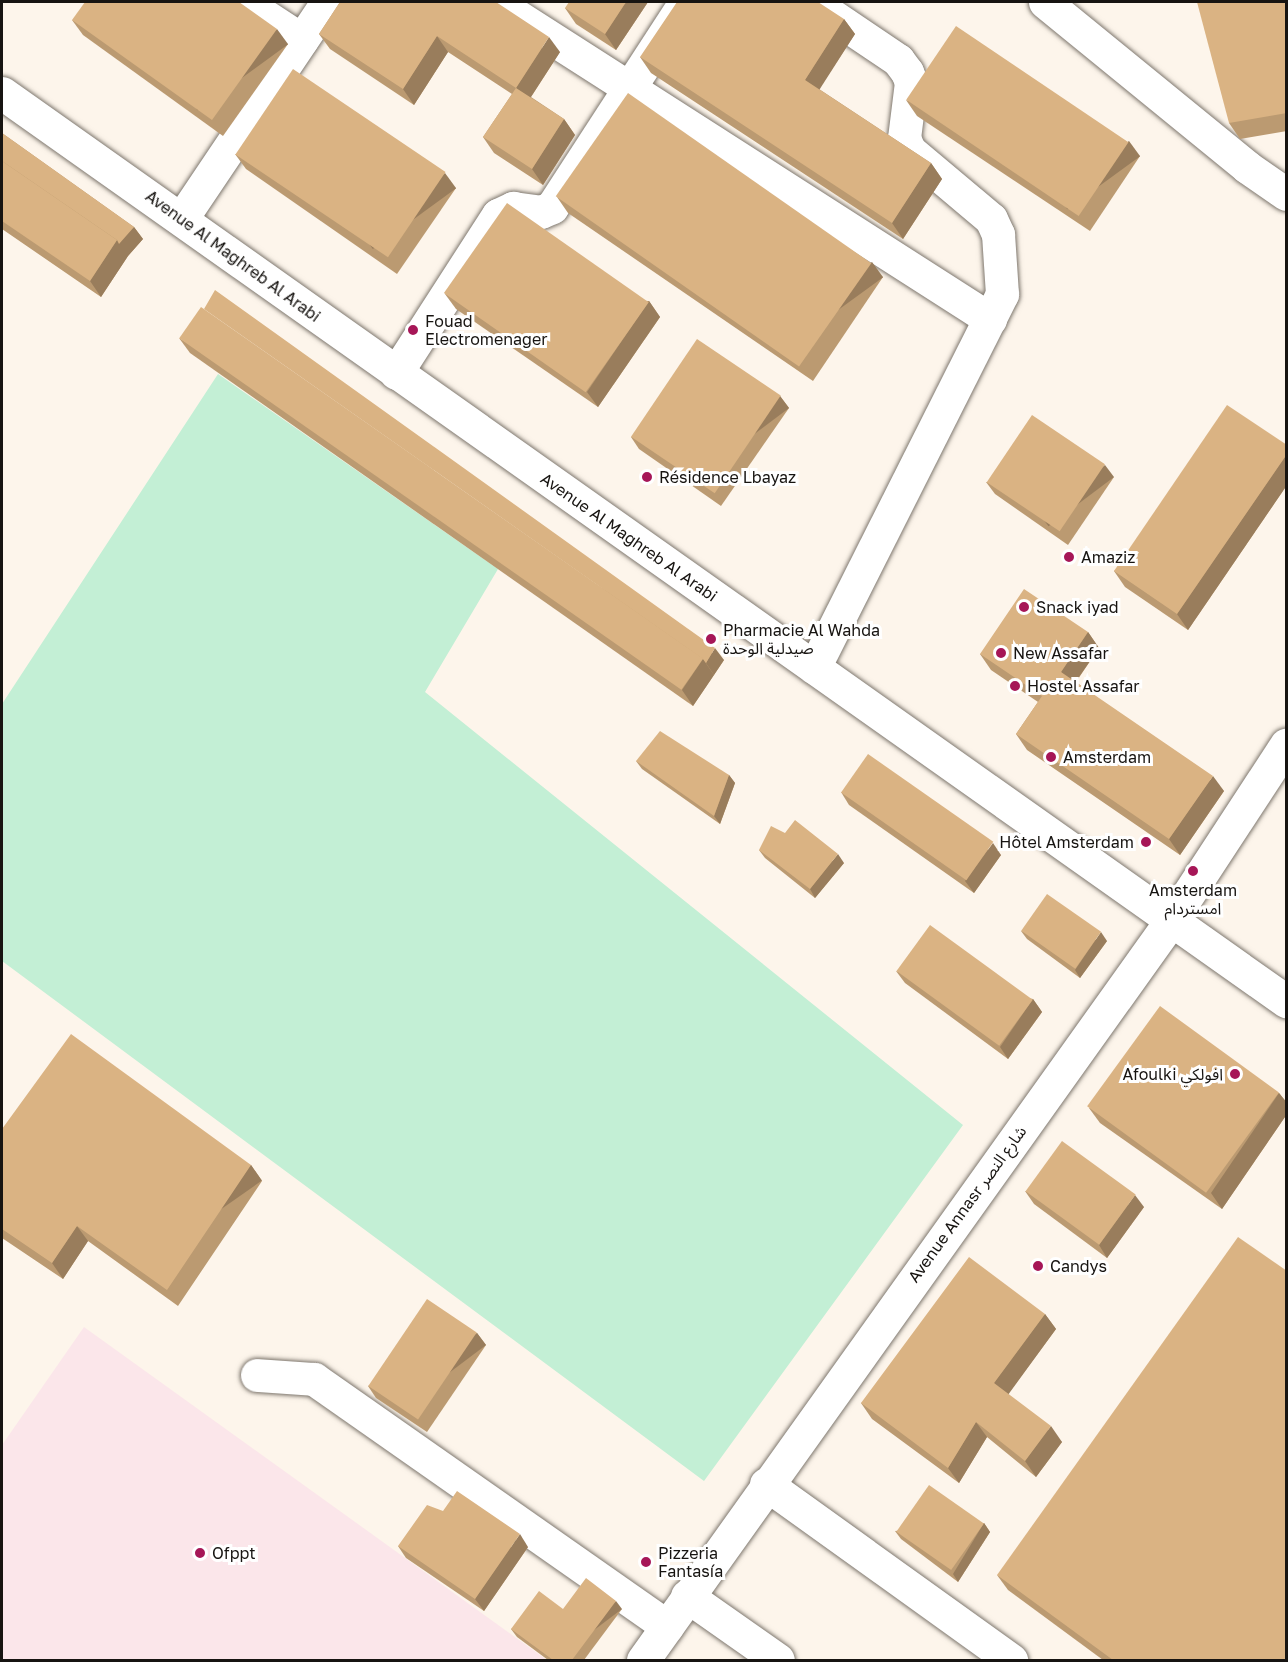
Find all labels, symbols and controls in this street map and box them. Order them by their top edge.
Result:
street label: Avenue Al Maghreb Al Arabi [142,186,324,326]
place label: Fouad Electromenager [425,311,547,349]
marker: Fouad Electromenager [406,323,420,337]
place label: Résidence Lbayaz [659,467,796,487]
street label: Avenue Al Maghreb Al Arabi [537,469,721,605]
marker: Résidence Lbayaz [640,470,654,484]
place label: Amaziz [1081,547,1136,567]
marker: Amaziz [1062,550,1076,564]
place label: Snack iyad [1036,597,1119,617]
marker: Snack iyad [1017,600,1031,614]
place label: Pharmacie Al Wahda صيدلية الوحدة [723,620,880,658]
marker: Pharmacie Al Wahda صيدلية الوحدة [704,632,718,646]
place label: New Assafar [1013,643,1109,663]
marker: New Assafar [994,646,1008,660]
place label: Hostel Assafar [1027,676,1139,696]
marker: Hostel Assafar [1008,679,1022,693]
place label: Amsterdam [1063,747,1151,767]
marker: Amsterdam [1044,750,1058,764]
place label: Hôtel Amsterdam [999,832,1134,852]
marker: Hôtel Amsterdam [1139,835,1153,849]
marker: Amsterdam امستردام [1186,864,1200,878]
place label: Amsterdam امستردام [1149,880,1237,918]
place label: Afoulki افولكي [1123,1064,1223,1084]
marker: Afoulki افولكي [1228,1067,1242,1081]
street label: Avenue Annasr شارع النصر [904,1122,1030,1286]
place label: Candys [1050,1256,1107,1276]
marker: Candys [1031,1259,1045,1273]
place label: Ofppt [212,1543,256,1563]
place label: Pizzeria Fantasía [658,1543,723,1581]
marker: Ofppt [193,1546,207,1560]
marker: Pizzeria Fantasía [639,1555,653,1569]

